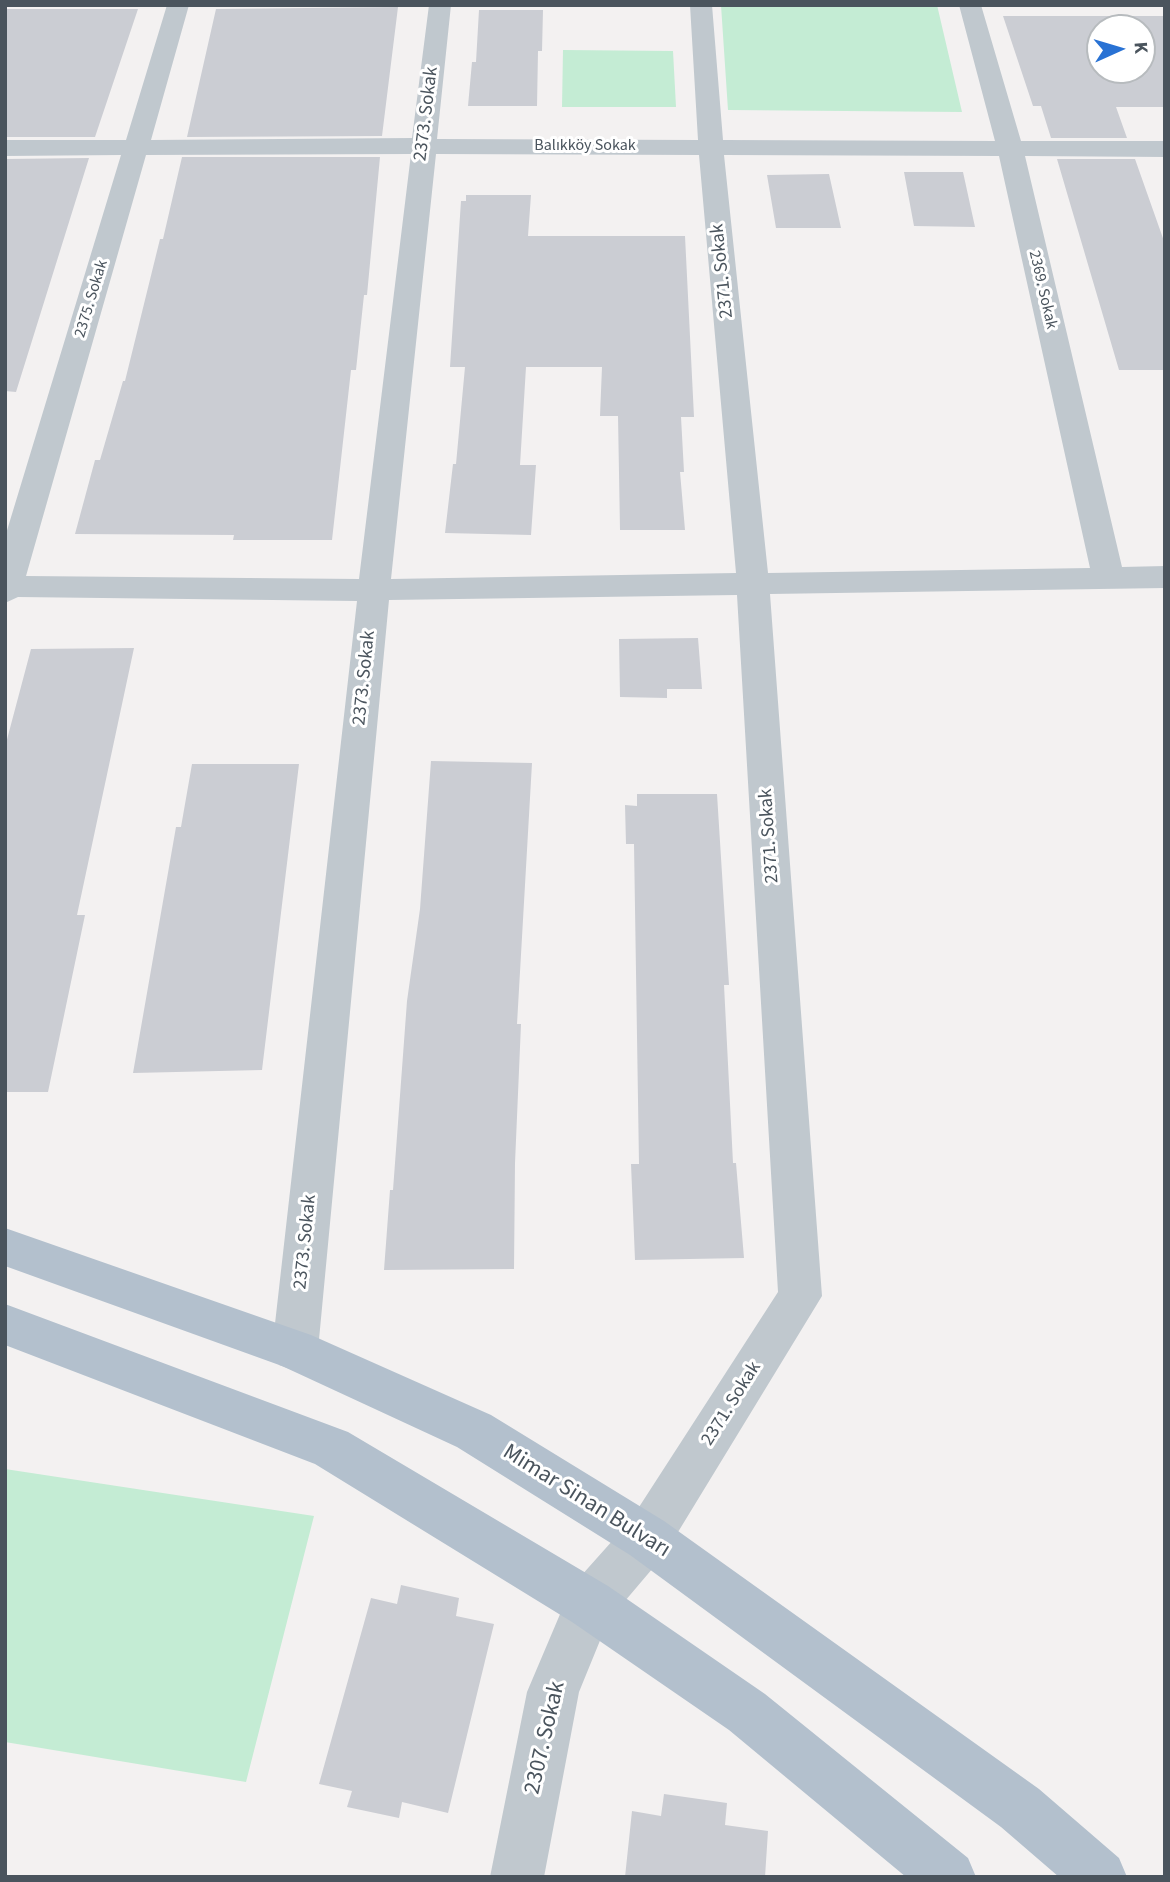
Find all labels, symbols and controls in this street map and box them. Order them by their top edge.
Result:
north arrow [1086,14,1156,84]
text: K [1127,41,1154,54]
street label: 2373. Sokak [410,65,444,163]
street label: Balıkköy Sokak [534,136,636,156]
street label: 2371. Sokak [707,223,739,319]
street label: 2369. Sokak [1024,249,1060,331]
street label: 2375. Sokak [71,258,113,340]
street label: 2373. Sokak [349,630,381,726]
street label: 2371. Sokak [755,788,785,884]
street label: 2373. Sokak [290,1194,322,1290]
street label: 2371. Sokak [697,1358,767,1450]
street label: Mimar Sinan Bulvarı [497,1439,675,1565]
street label: 2307. Sokak [520,1679,572,1797]

